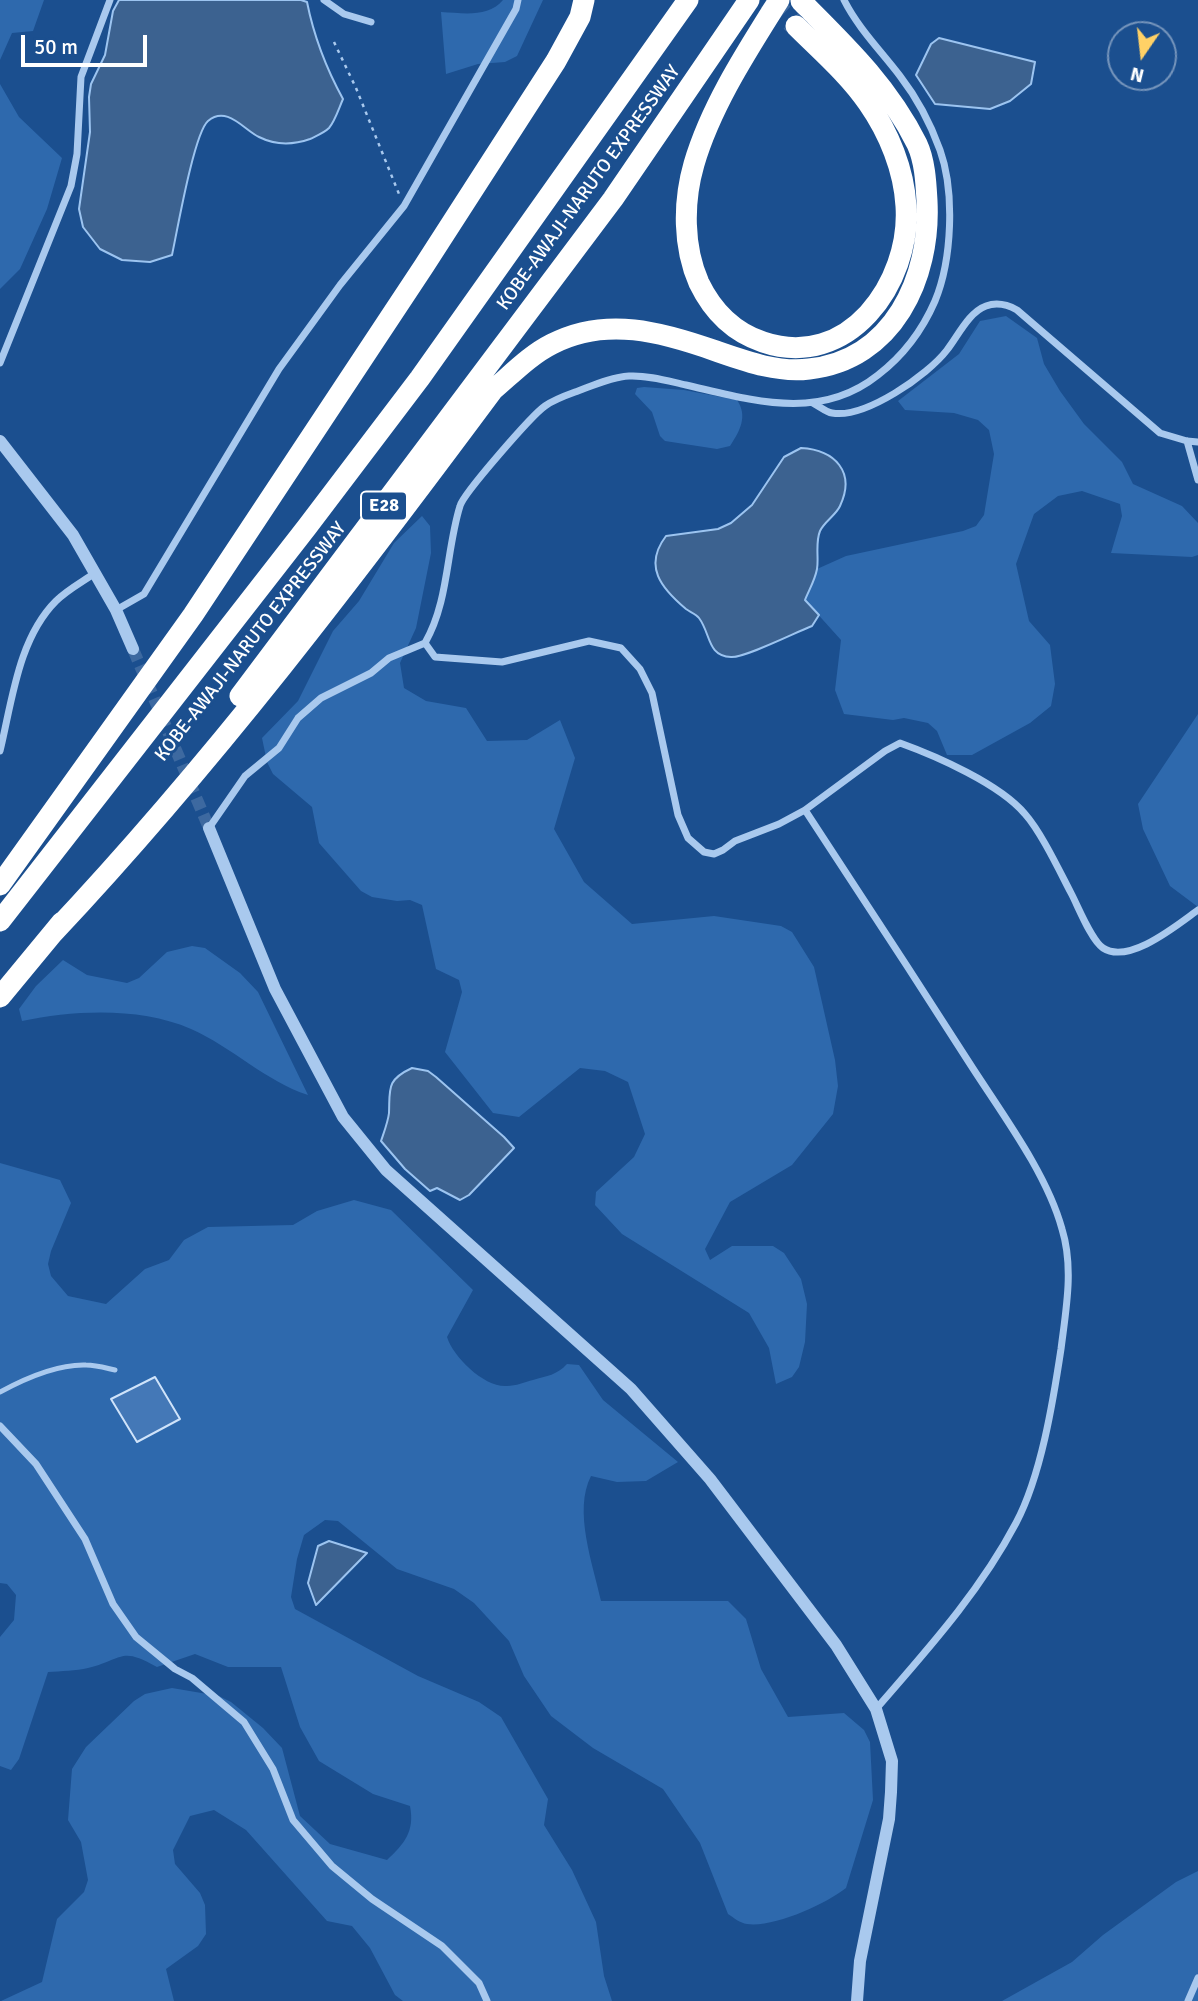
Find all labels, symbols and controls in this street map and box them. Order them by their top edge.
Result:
scale bar [24,21,150,65]
north arrow [1107,21,1177,91]
text: 50 m [34,34,78,60]
street label: KOBE-AWAJI-NARUTO EXPRESSWAY [492,61,686,315]
text: N [1128,61,1147,88]
road number: E28 [361,492,407,520]
street label: KOBE-AWAJI-NARUTO EXPRESSWAY [150,518,352,766]

